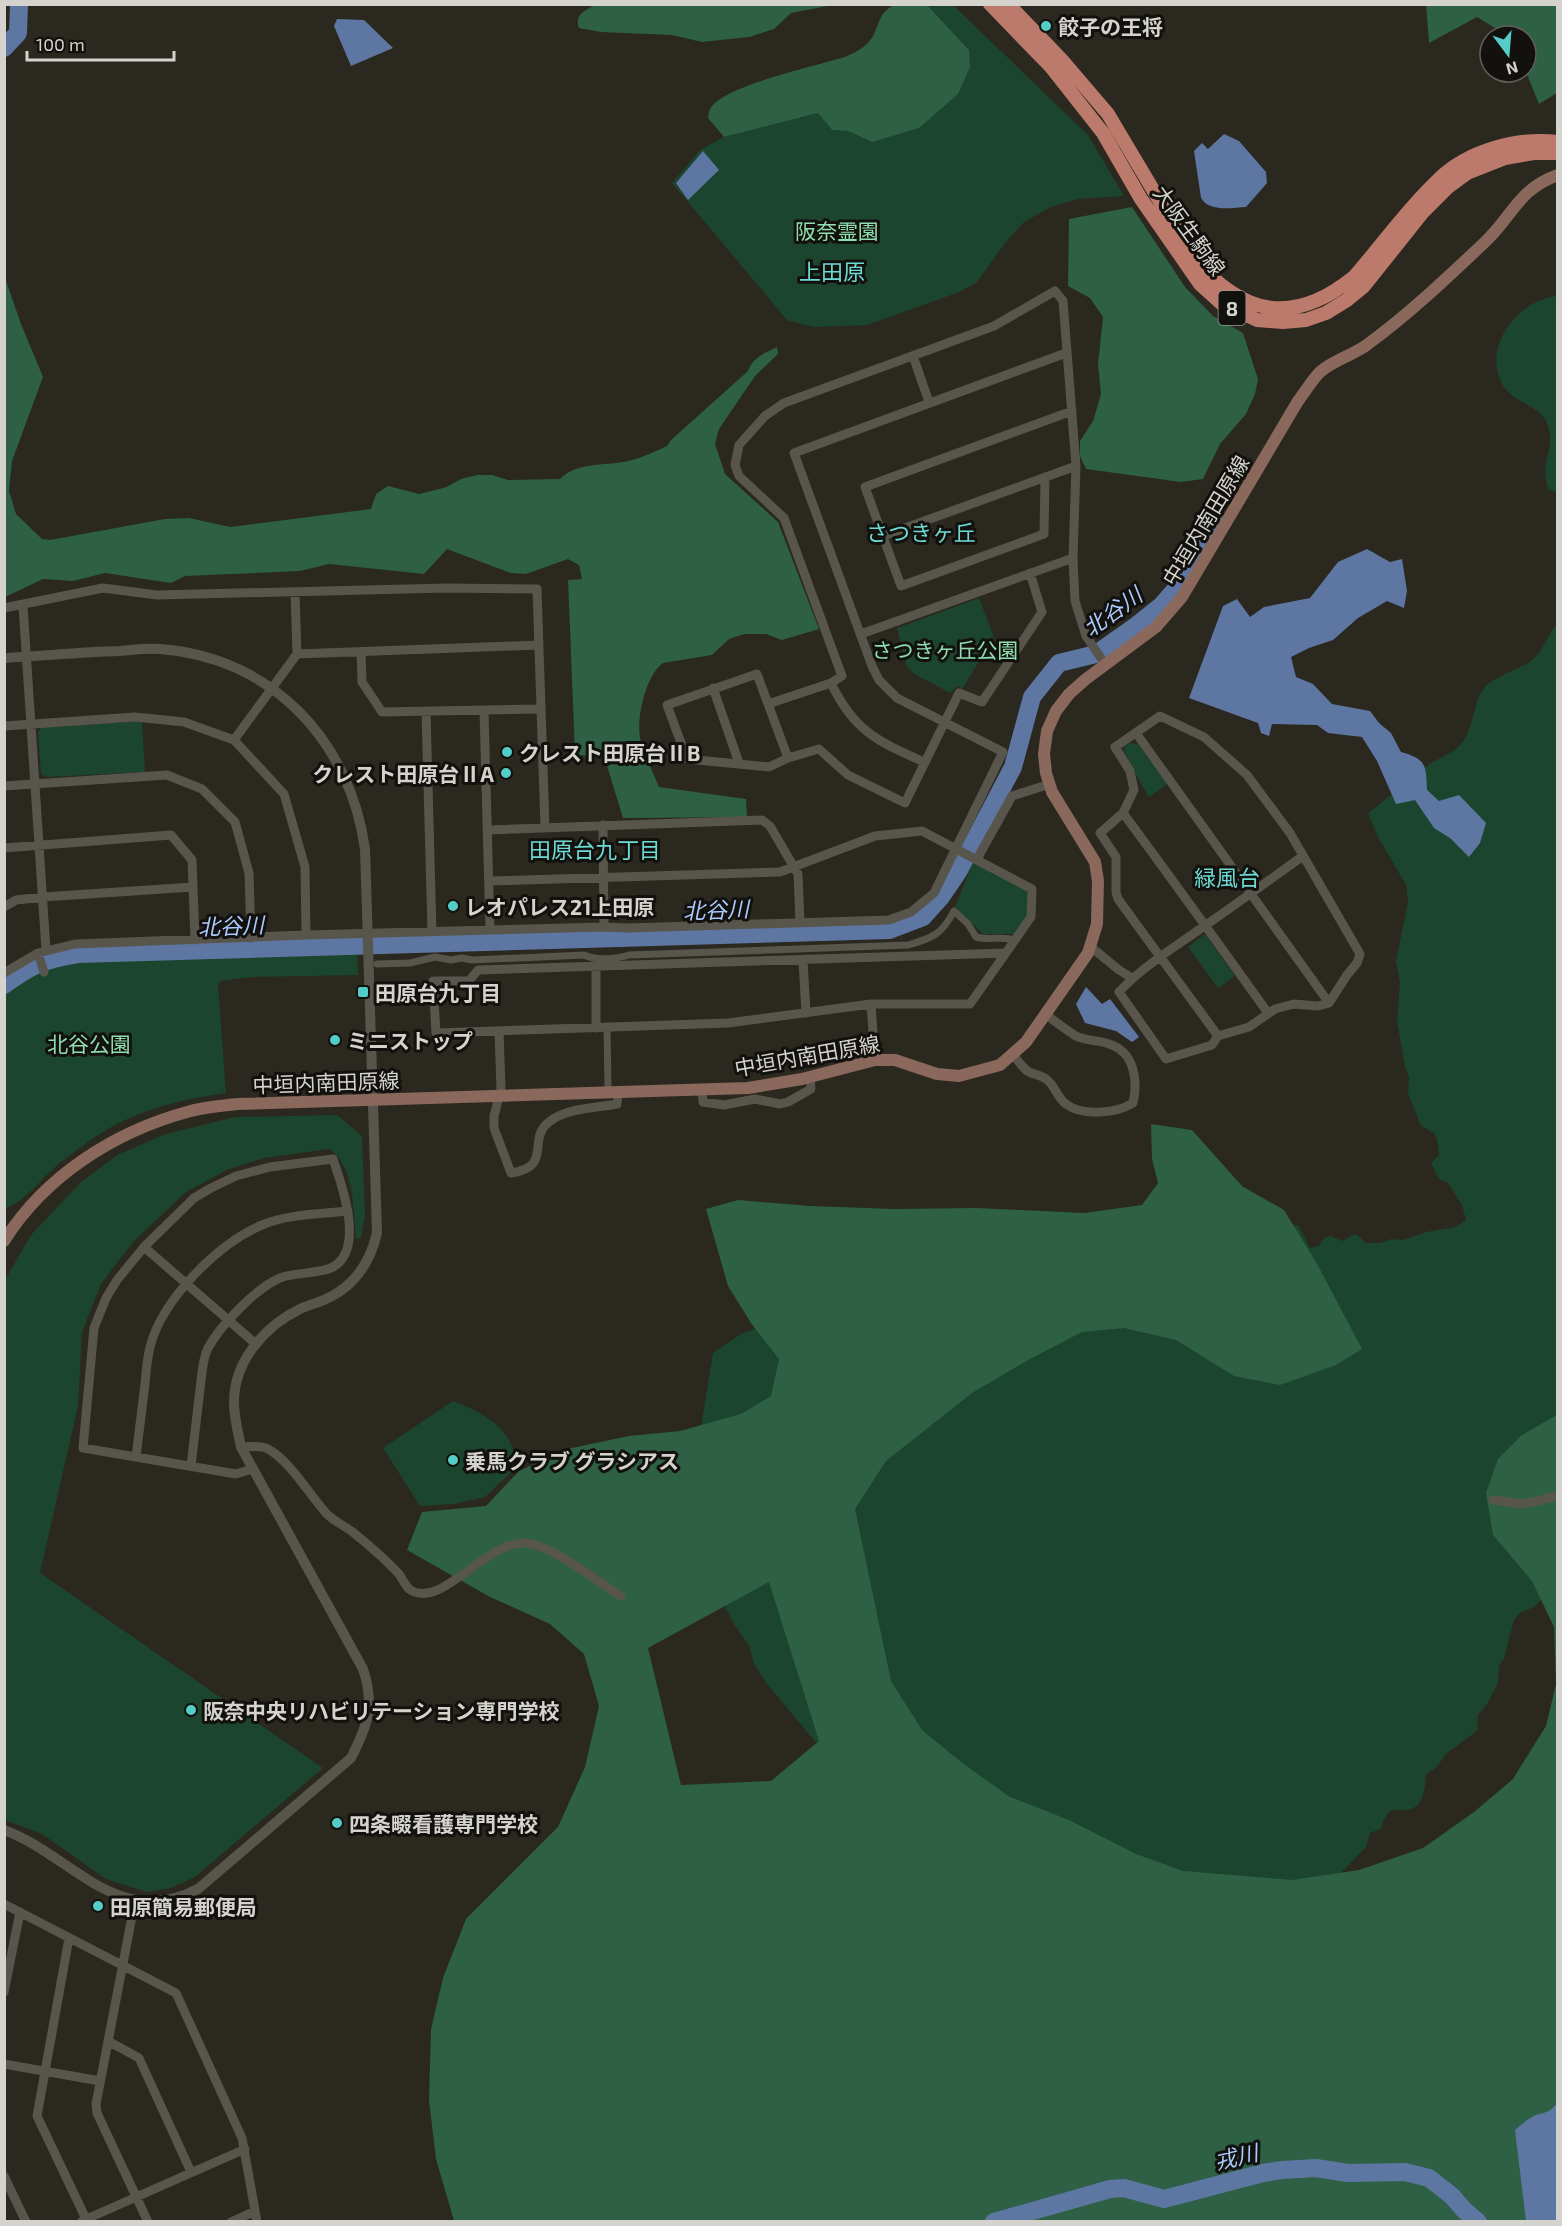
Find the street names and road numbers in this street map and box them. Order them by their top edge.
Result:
street label: 大阪生駒線 [1149,180,1231,280]
road number: 8 [1218,291,1246,325]
street label: 中垣内南田原線 [1156,451,1254,589]
street label: 中垣内南田原線 [732,1030,882,1080]
street label: 中垣内南田原線 [252,1067,400,1097]

